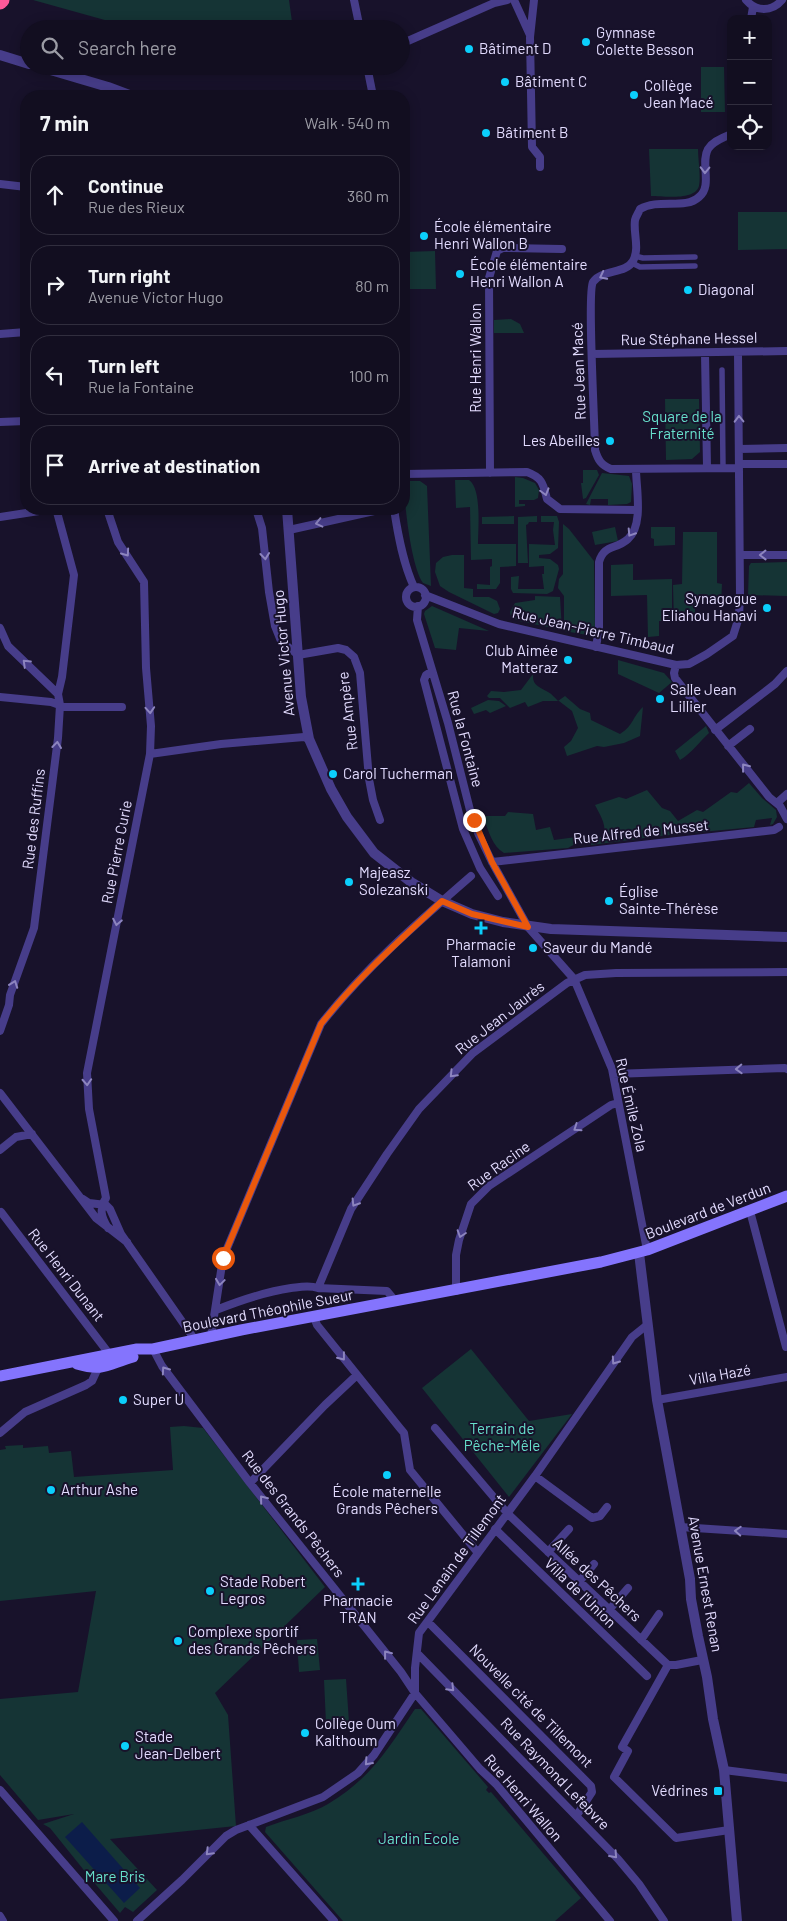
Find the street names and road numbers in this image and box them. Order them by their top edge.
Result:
street label: Rue Henri Wallon [466,303,484,413]
street label: Rue Jean Macé [567,322,589,420]
street label: Rue Stéphane Hessel [621,328,757,348]
street label: Avenue Victor Hugo [269,589,298,717]
street label: Rue Jean-Pierre Timbaud [511,603,676,657]
street label: Rue Ampère [333,671,361,752]
street label: Rue la Fontaine [444,688,488,789]
street label: Rue des Ruffins [18,768,48,870]
street label: Rue Pierre Curie [97,798,135,905]
street label: Rue Alfred de Musset [572,815,710,847]
street label: Rue Jean Jaurès [451,977,548,1058]
street label: Rue Émile Zola [612,1056,651,1153]
street label: Rue Racine [464,1137,533,1194]
street label: Boulevard de Verdun [642,1178,773,1242]
street label: Rue Henri Dunant [25,1224,109,1324]
street label: Boulevard Théophile Sueur [181,1285,355,1335]
street label: Villa Hazé [688,1360,752,1388]
street label: Rue des Grands Pêchers [239,1446,349,1580]
street label: Rue Lenain de Tillemont [403,1490,509,1627]
street label: Avenue Ernest Renan [685,1514,727,1653]
street label: Allée des Pêchers [550,1534,646,1625]
street label: Villa de l'Union [541,1554,620,1631]
street label: Nouvelle cité de Tillemont [466,1640,597,1771]
street label: Rue Raymond Lefebvre [497,1713,614,1833]
street label: Rue Henri Wallon [481,1750,567,1845]

